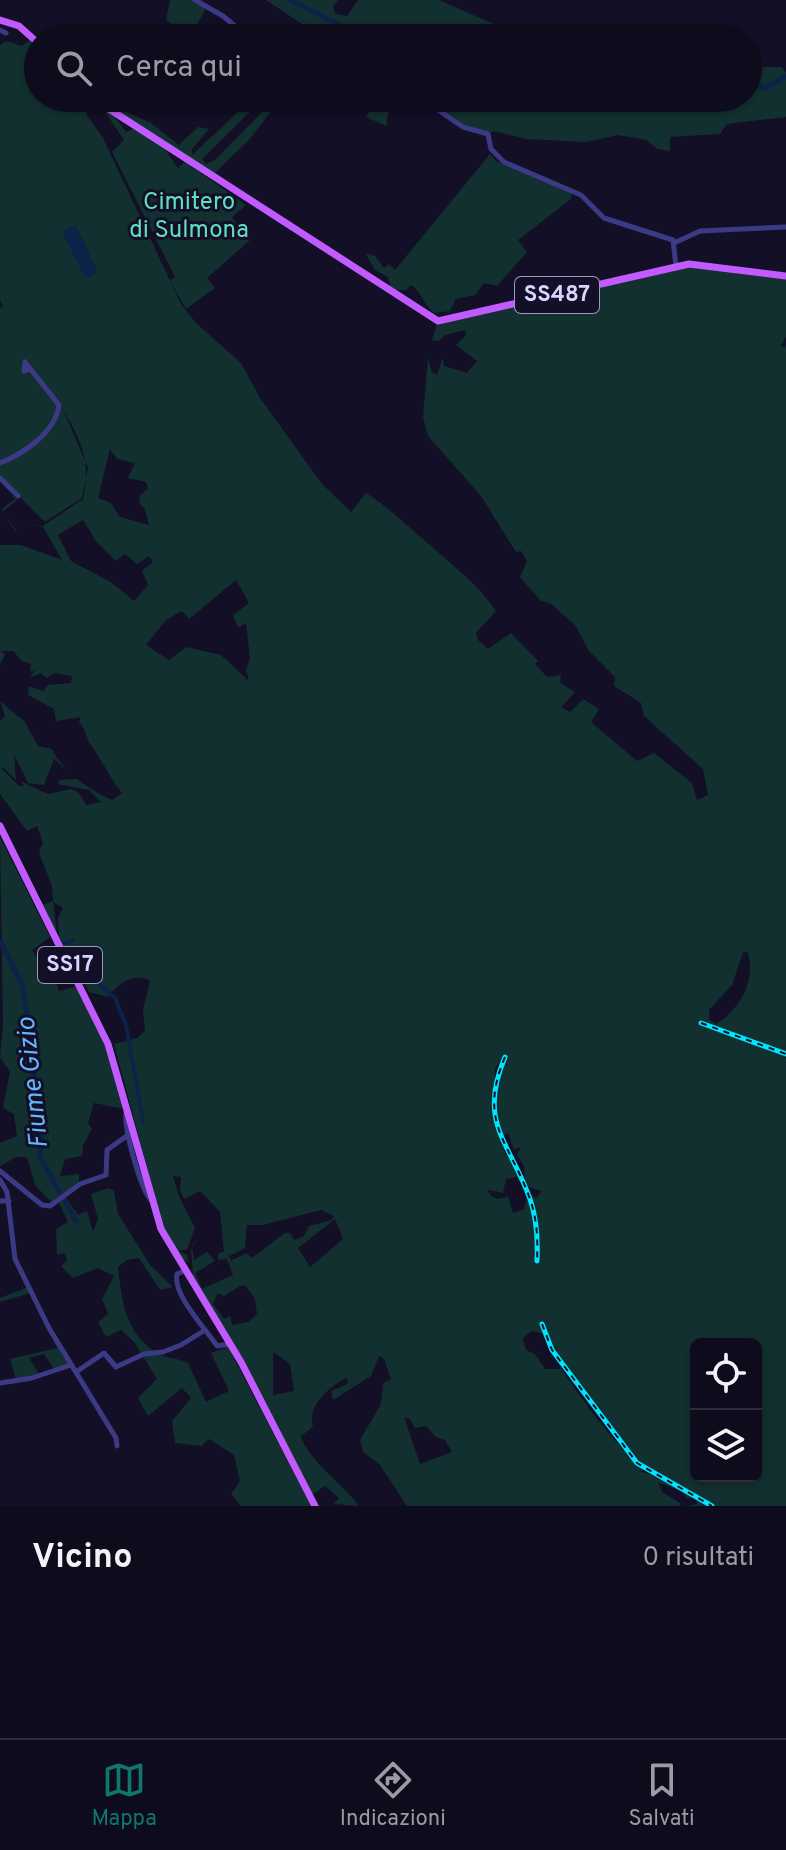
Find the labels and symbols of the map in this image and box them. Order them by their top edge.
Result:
park label: Cimitero di Sulmona [129,188,249,246]
road number: SS487 [515,277,599,313]
road number: SS17 [38,947,102,983]
water label: Fiume Gizio [11,1016,57,1150]

